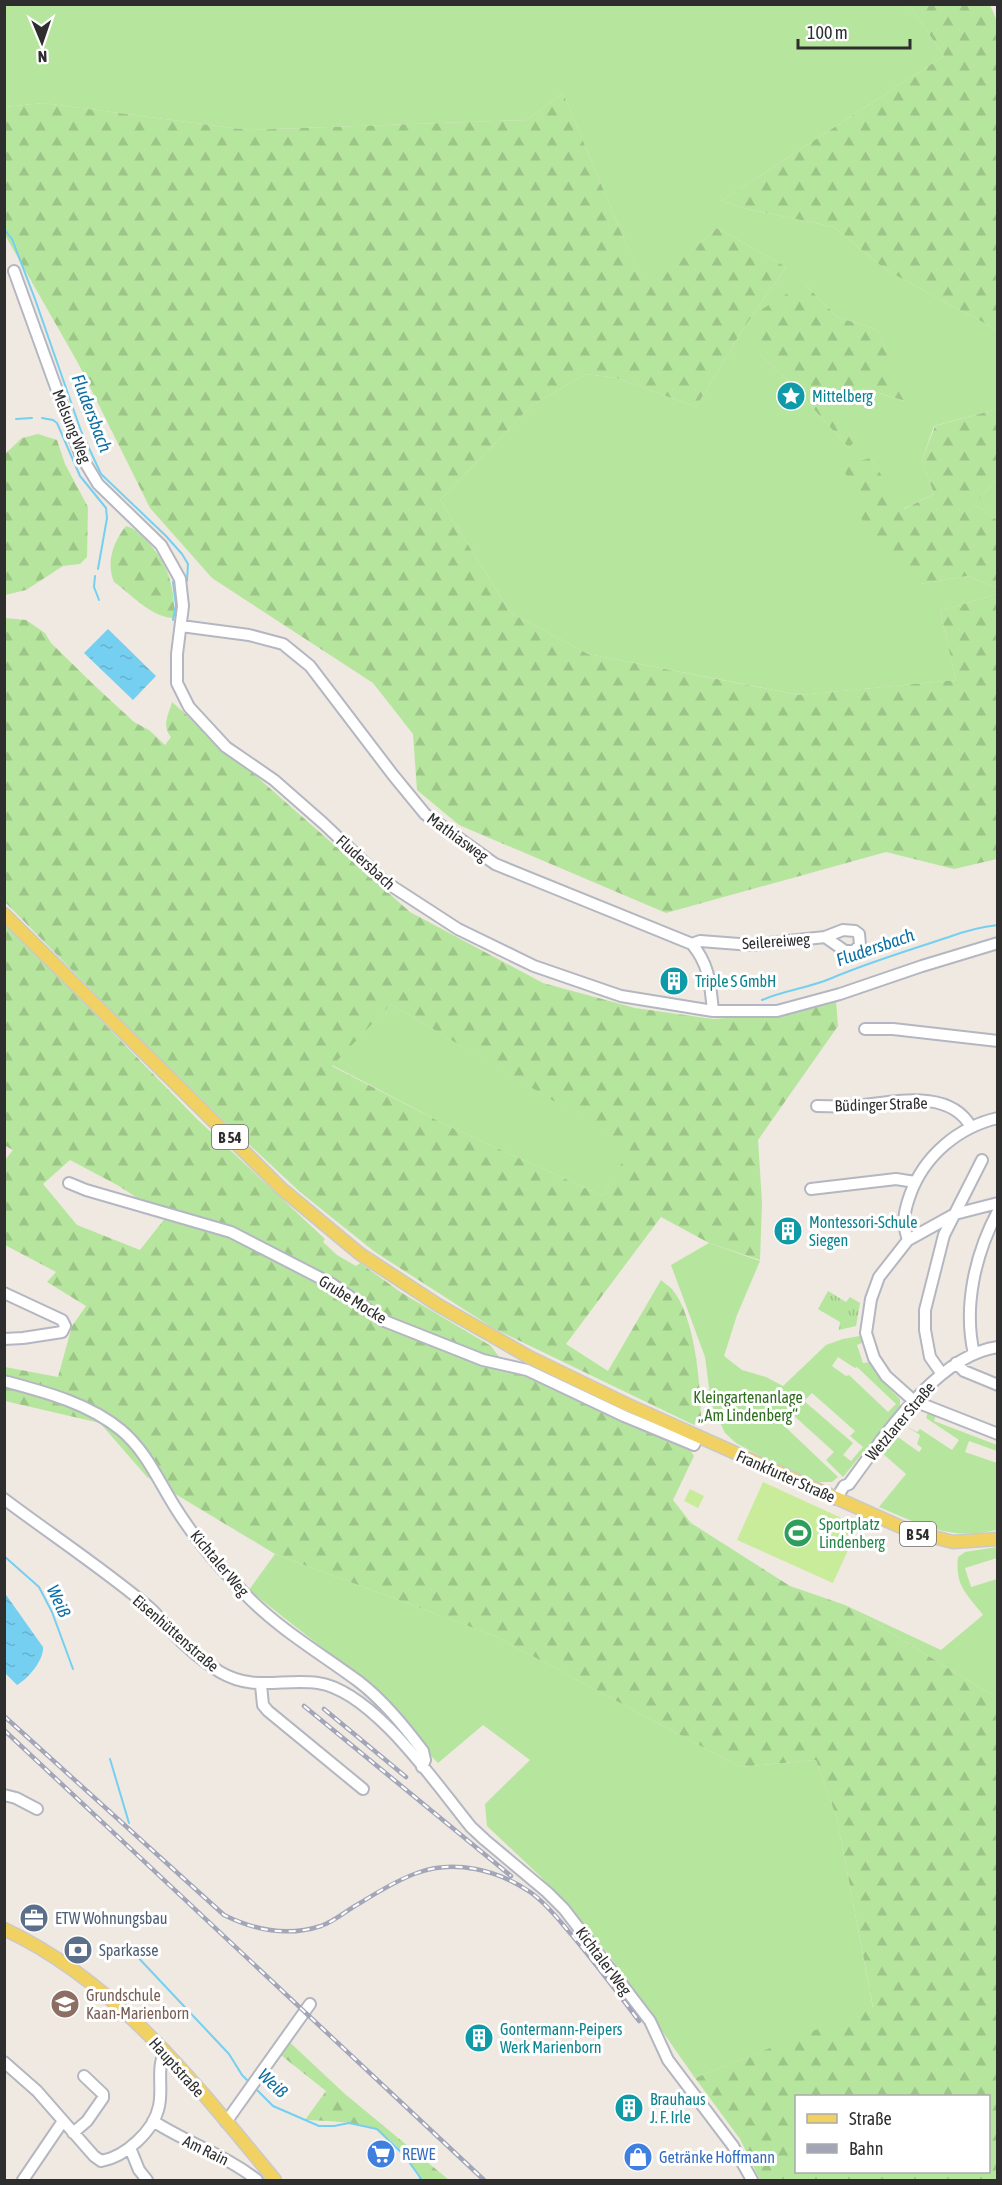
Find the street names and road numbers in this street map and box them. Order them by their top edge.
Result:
street label: Melsung Weg [48,387,95,466]
street label: Mathiasweg [423,809,492,866]
street label: Fludersbach [333,831,399,893]
street label: Seilereiweg [741,930,811,953]
street label: Büdinger Straße [834,1093,928,1116]
road number: B 54 [212,1125,248,1149]
street label: Grube Mocke [316,1271,390,1327]
street label: Wetzlarer Straße [862,1378,938,1464]
street label: Frankfurter Straße [734,1446,838,1506]
road number: B 54 [900,1522,936,1546]
street label: Kichtaler Weg [186,1526,253,1600]
street label: Eisenhüttenstraße [129,1591,223,1675]
street label: Kichtaler Weg [572,1923,636,1999]
street label: Hauptstraße [145,2034,208,2101]
street label: Am Rain [180,2131,232,2169]

